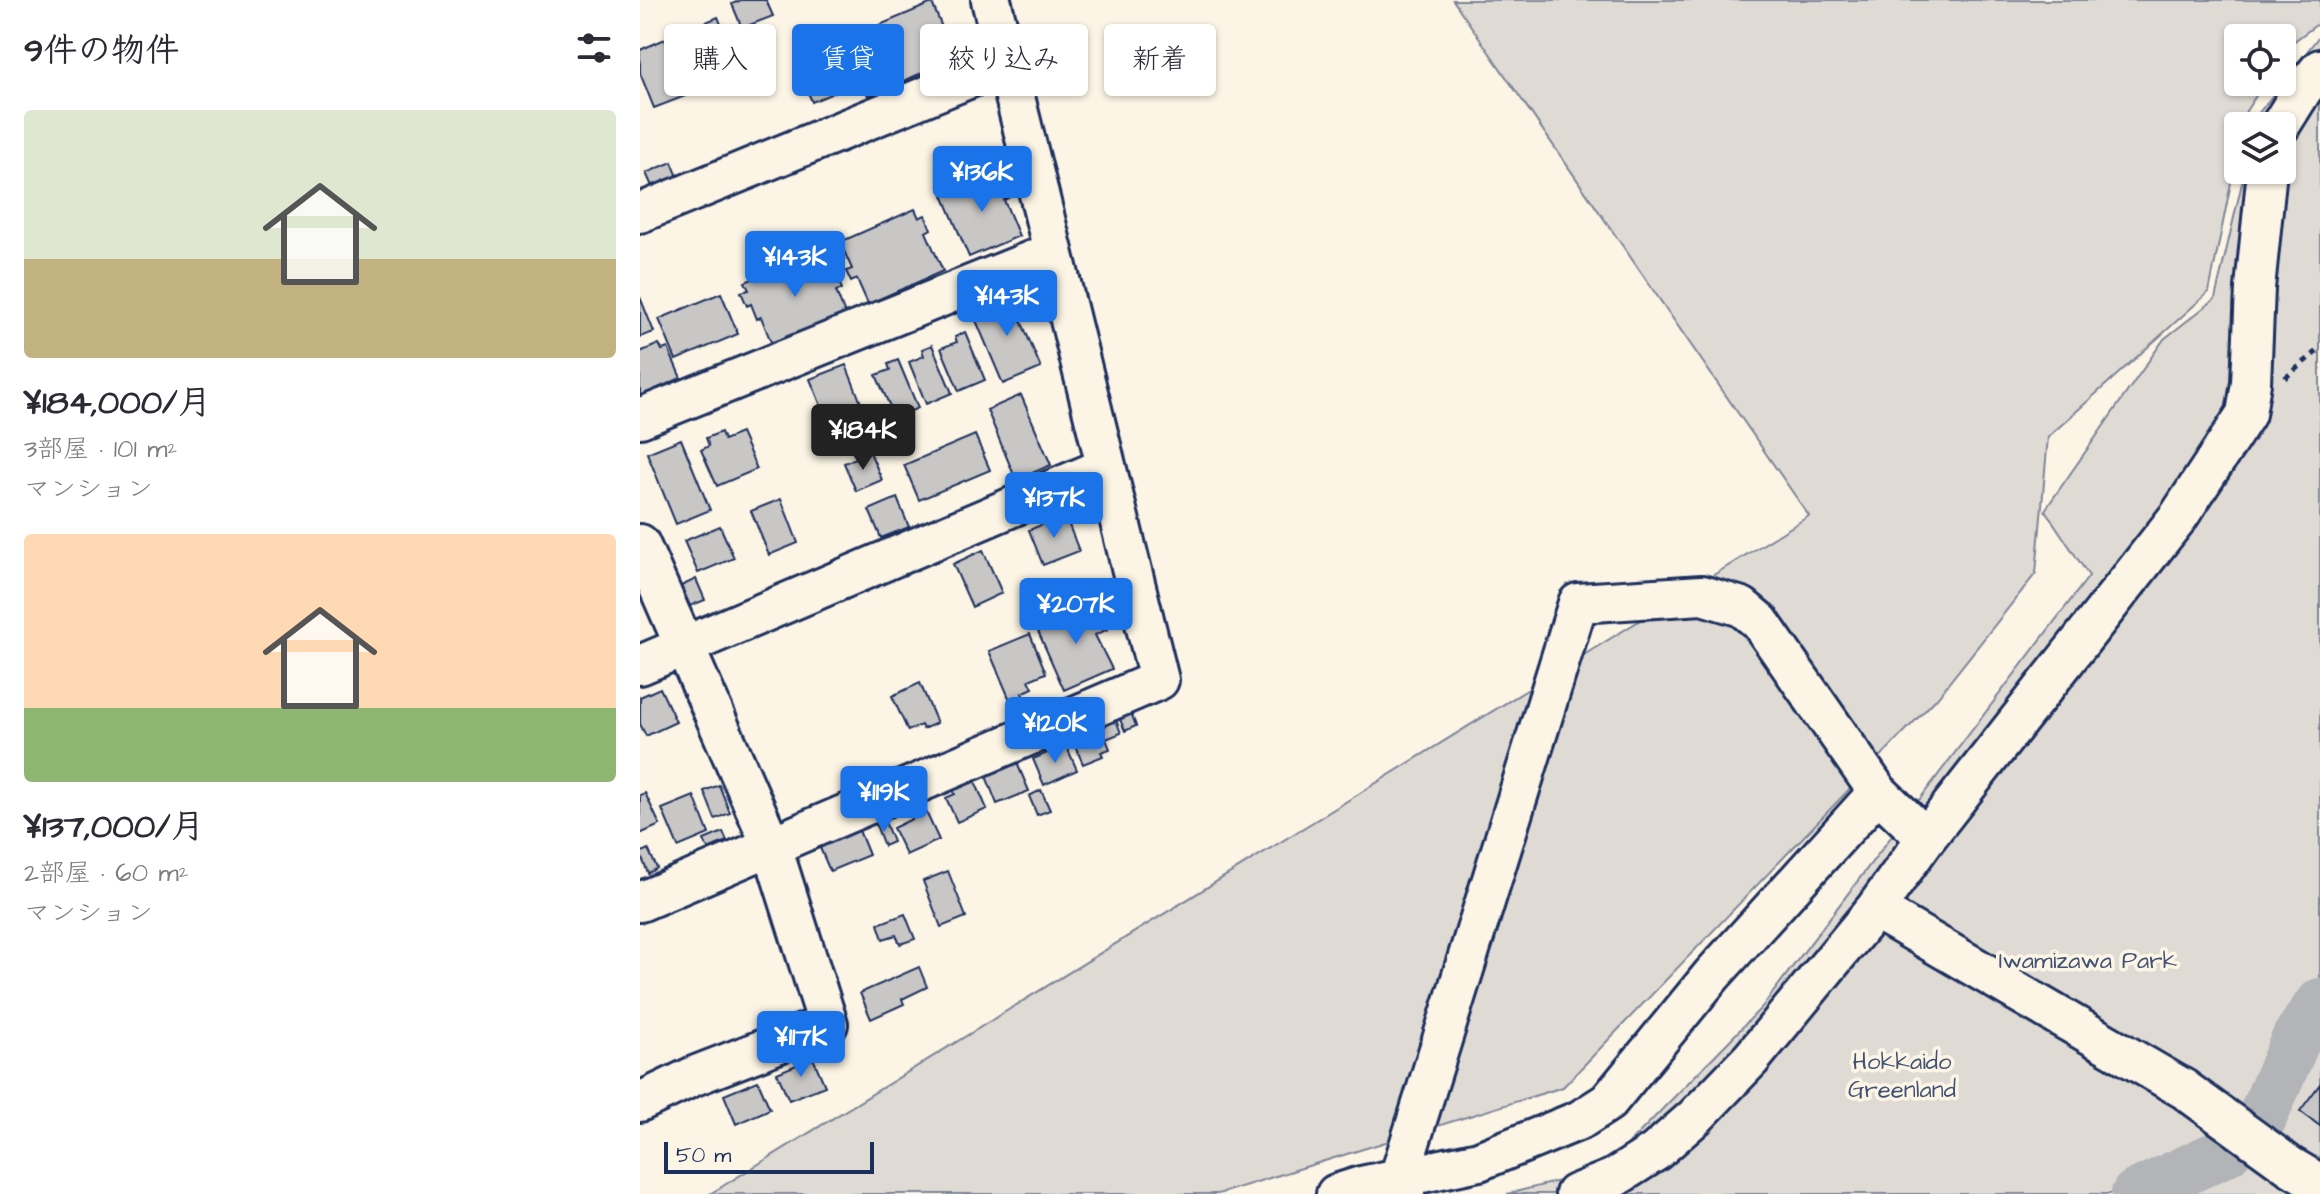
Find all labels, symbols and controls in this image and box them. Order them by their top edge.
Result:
chip: 購入 [664,24,776,96]
chip: 賃貸 [792,24,904,96]
chip: 絞り込み [920,24,1088,96]
chip: 新着 [1104,24,1216,96]
map controls [2224,24,2296,184]
button: locate [2224,24,2296,96]
icon: filters [572,26,616,70]
text: 9件の物件 [24,27,179,75]
button: layers [2224,112,2296,184]
pin: ¥136K [926,146,1038,214]
text: ¥136K [951,154,1013,190]
icon: home [248,162,392,306]
pin: ¥143K [739,231,851,299]
text: ¥143K [763,239,827,275]
pin: ¥143K [951,270,1063,338]
text: ¥143K [975,278,1039,314]
text: ¥184,000/月 [24,379,212,427]
pin: ¥184K [807,404,919,472]
text: ¥184K [829,412,897,448]
text: 3部屋 · 101 m² [24,431,177,467]
text: マンション [24,471,153,507]
pin: ¥137K [998,472,1110,540]
text: ¥137K [1023,480,1085,516]
pin: ¥207K [1020,578,1132,646]
icon: home [248,586,392,730]
text: ¥207K [1038,586,1114,622]
pin: ¥120K [999,697,1111,765]
text: ¥120K [1023,705,1087,741]
pin: ¥119K [828,766,940,834]
text: ¥119K [858,774,910,810]
text: ¥137,000/月 [24,803,205,851]
text: 2部屋 · 60 m² [24,855,188,891]
text: マンション [24,895,153,931]
park label: Iwamizawa Park [1999,944,2177,978]
pin: ¥117K [745,1011,857,1079]
text: ¥117K [775,1019,827,1055]
park label: Hokkaido Greenland [1848,1045,1956,1107]
scale bar [664,1138,874,1174]
text: 50 m [676,1140,731,1171]

